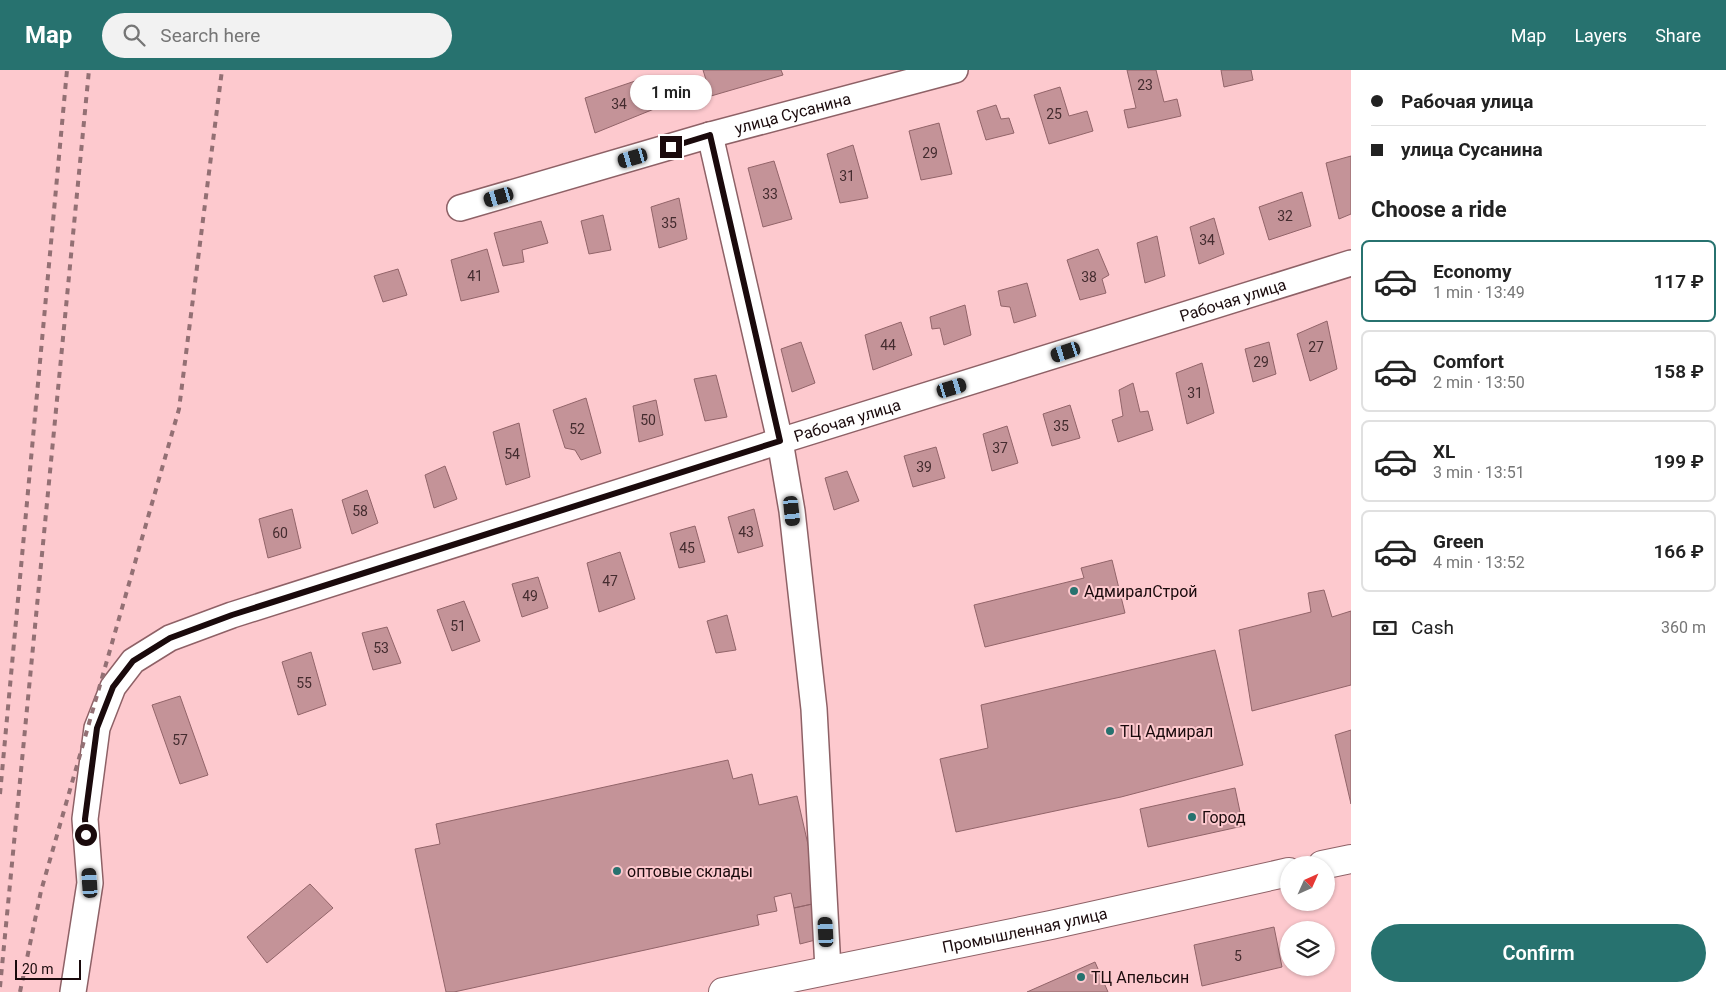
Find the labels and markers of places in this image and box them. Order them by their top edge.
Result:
place label: АдмиралСтрой [1084,582,1198,601]
marker: АдмиралСтрой [1068,585,1080,597]
place label: ТЦ Адмирал [1120,722,1213,741]
marker: ТЦ Адмирал [1104,725,1116,737]
place label: Город [1202,808,1246,827]
marker: Город [1186,811,1198,823]
place label: оптовые склады [627,862,753,881]
marker: оптовые склады [611,865,623,877]
place label: ТЦ Апельсин [1091,968,1189,987]
marker: ТЦ Апельсин [1075,971,1087,983]

